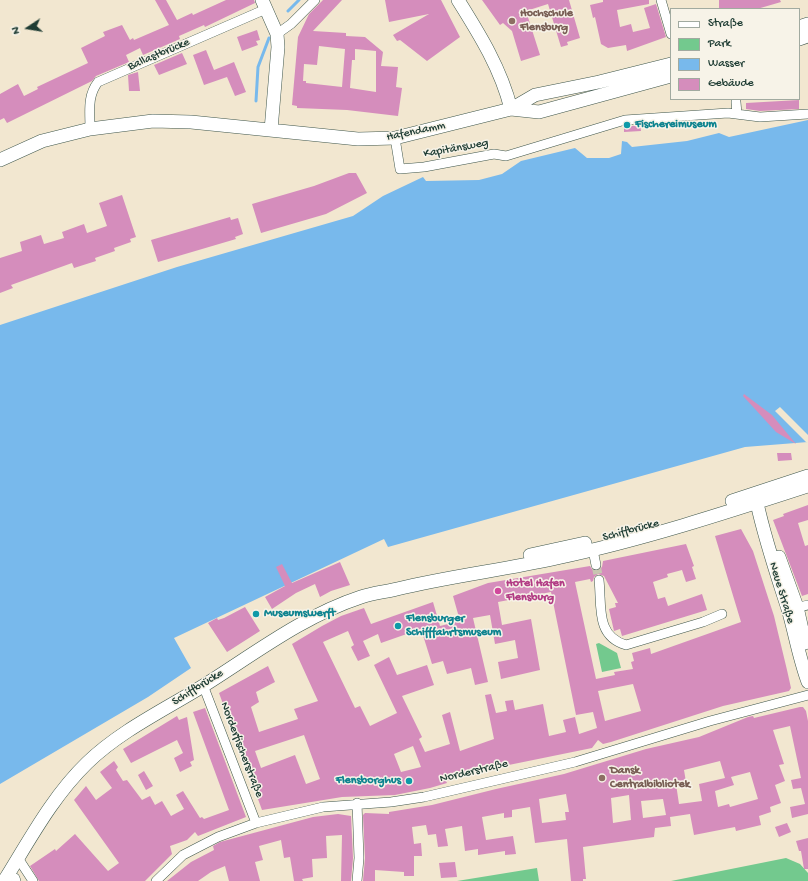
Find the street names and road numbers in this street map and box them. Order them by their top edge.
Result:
street label: Ballastbrücke [126,35,192,75]
street label: Hafendamm [385,119,447,145]
street label: Kapitänsweg [422,136,490,162]
street label: Schiffbrücke [601,517,661,545]
street label: Neue Straße [765,561,797,625]
street label: Schiffbrücke [170,667,226,709]
street label: Norderfischerstraße [216,700,266,800]
street label: Norderstraße [439,757,509,787]

